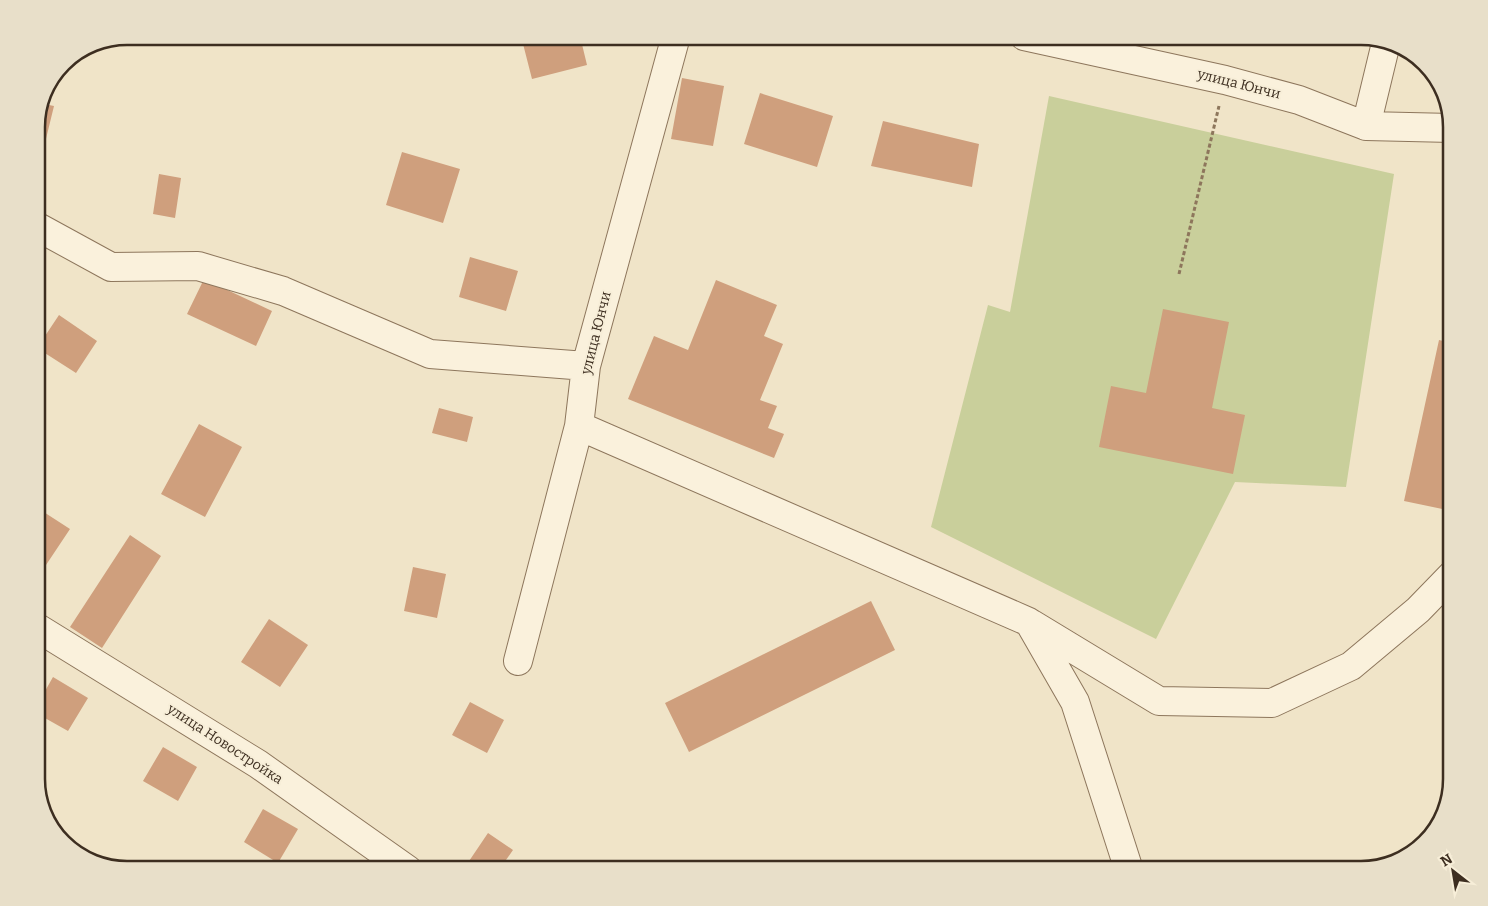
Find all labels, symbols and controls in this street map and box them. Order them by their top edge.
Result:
street label: улица Юнчи [1195,65,1282,103]
street label: улица Юнчи [577,290,615,377]
street label: улица Новостройка [163,700,286,788]
north arrow [1428,846,1478,896]
text: N [1438,850,1456,870]

